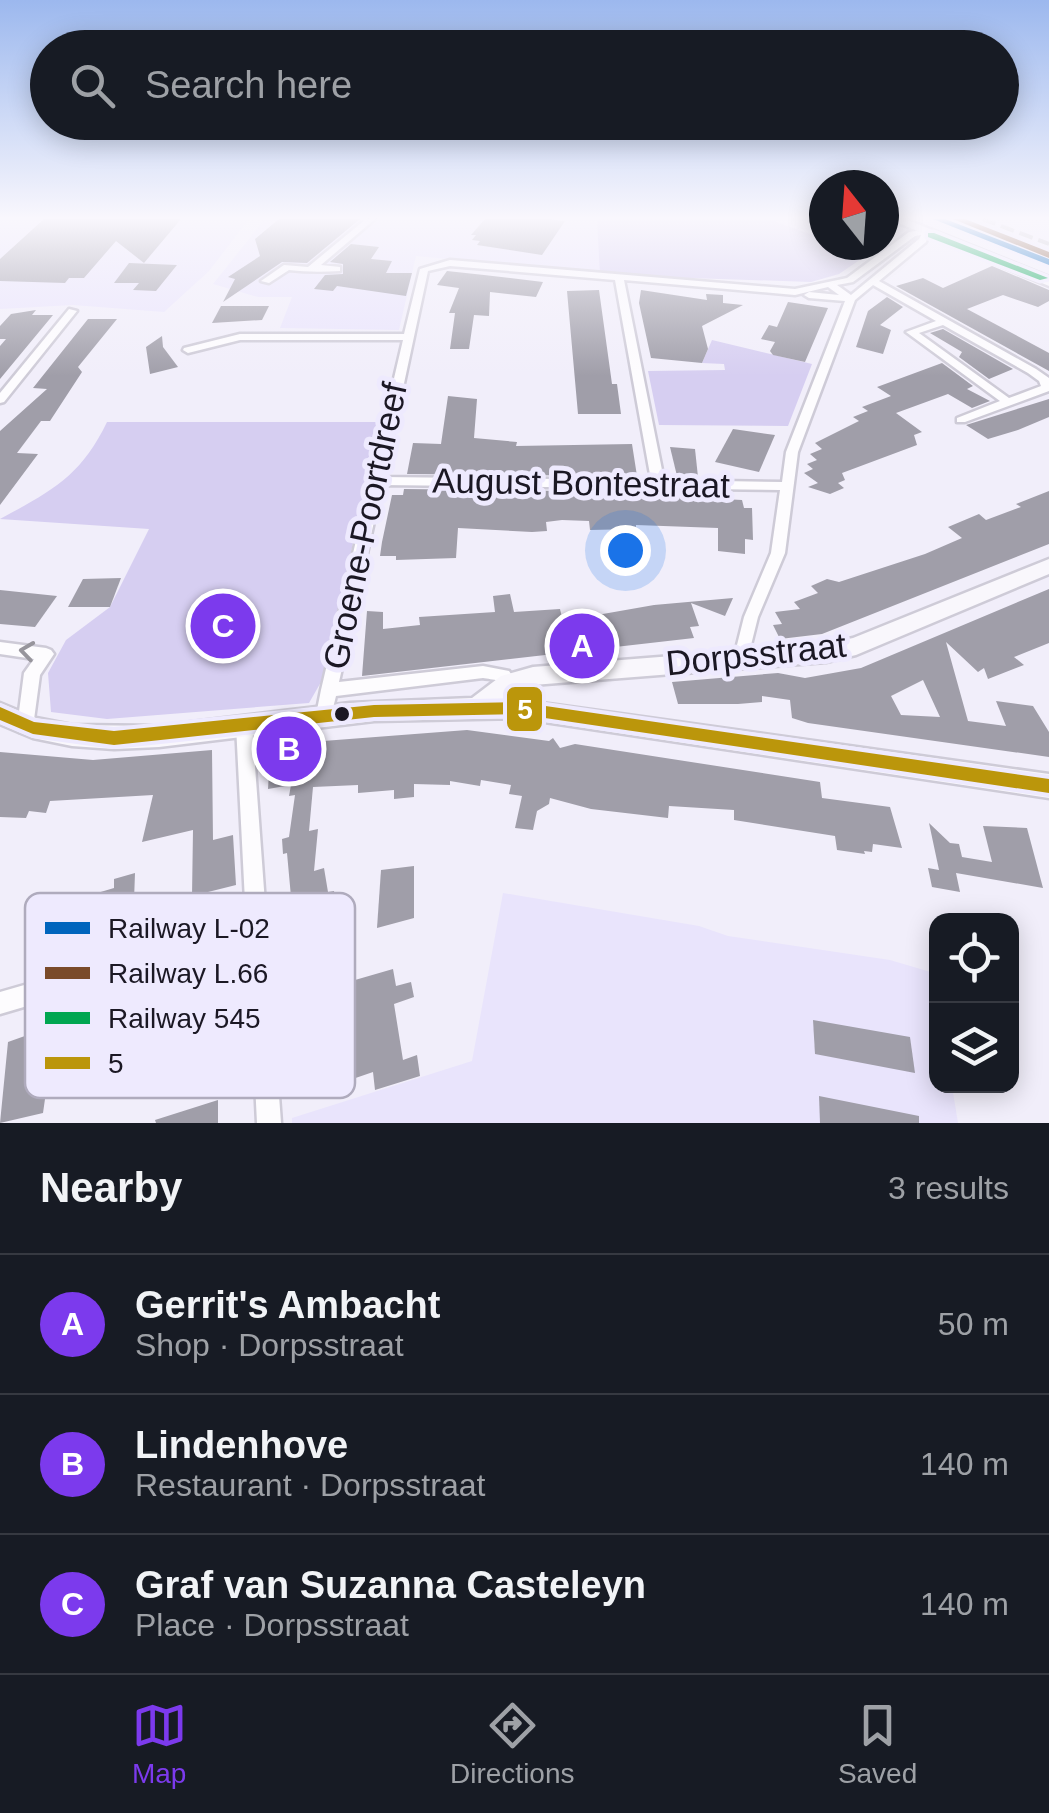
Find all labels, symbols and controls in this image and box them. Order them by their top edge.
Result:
search box [30,30,1019,140]
icon: search [65,58,120,113]
text: Search here [145,64,352,106]
north arrow [809,170,899,260]
street label: Groene-Poortdreef [315,379,414,673]
street label: August Bontestraat [432,460,730,505]
your location [600,525,651,576]
pin: C [190,588,256,664]
pin: A [550,608,614,684]
street label: Dorpsstraat [664,625,848,682]
one-way arrow [19,641,35,662]
line badge: 5 [505,685,544,733]
text: 5 [517,694,533,725]
unlabelled marker [332,704,352,724]
pin: B [256,712,322,786]
legend [25,893,355,1098]
text: Railway L-02 [108,913,270,944]
map controls [929,913,1019,1093]
button: locate [929,913,1019,1003]
text: Railway L.66 [108,958,268,989]
text: Railway 545 [108,1003,261,1034]
button: layers [929,1003,1019,1093]
text: 5 [108,1048,124,1079]
text: Nearby [40,1164,182,1211]
text: 3 results [888,1170,1009,1206]
text: Gerrit's Ambacht [135,1284,440,1326]
text: A [61,1306,84,1342]
text: 50 m [938,1306,1009,1342]
text: Shop · Dorpsstraat [135,1327,404,1363]
text: Lindenhove [135,1424,348,1466]
text: B [61,1446,84,1482]
text: 140 m [920,1446,1009,1482]
text: Restaurant · Dorpsstraat [135,1467,485,1503]
text: Graf van Suzanna Casteleyn [135,1564,646,1606]
text: C [61,1586,84,1622]
text: 140 m [920,1586,1009,1622]
text: Place · Dorpsstraat [135,1607,409,1643]
tab: Map [132,1698,187,1790]
tab: Directions [450,1698,575,1790]
tab: Saved [838,1698,917,1790]

